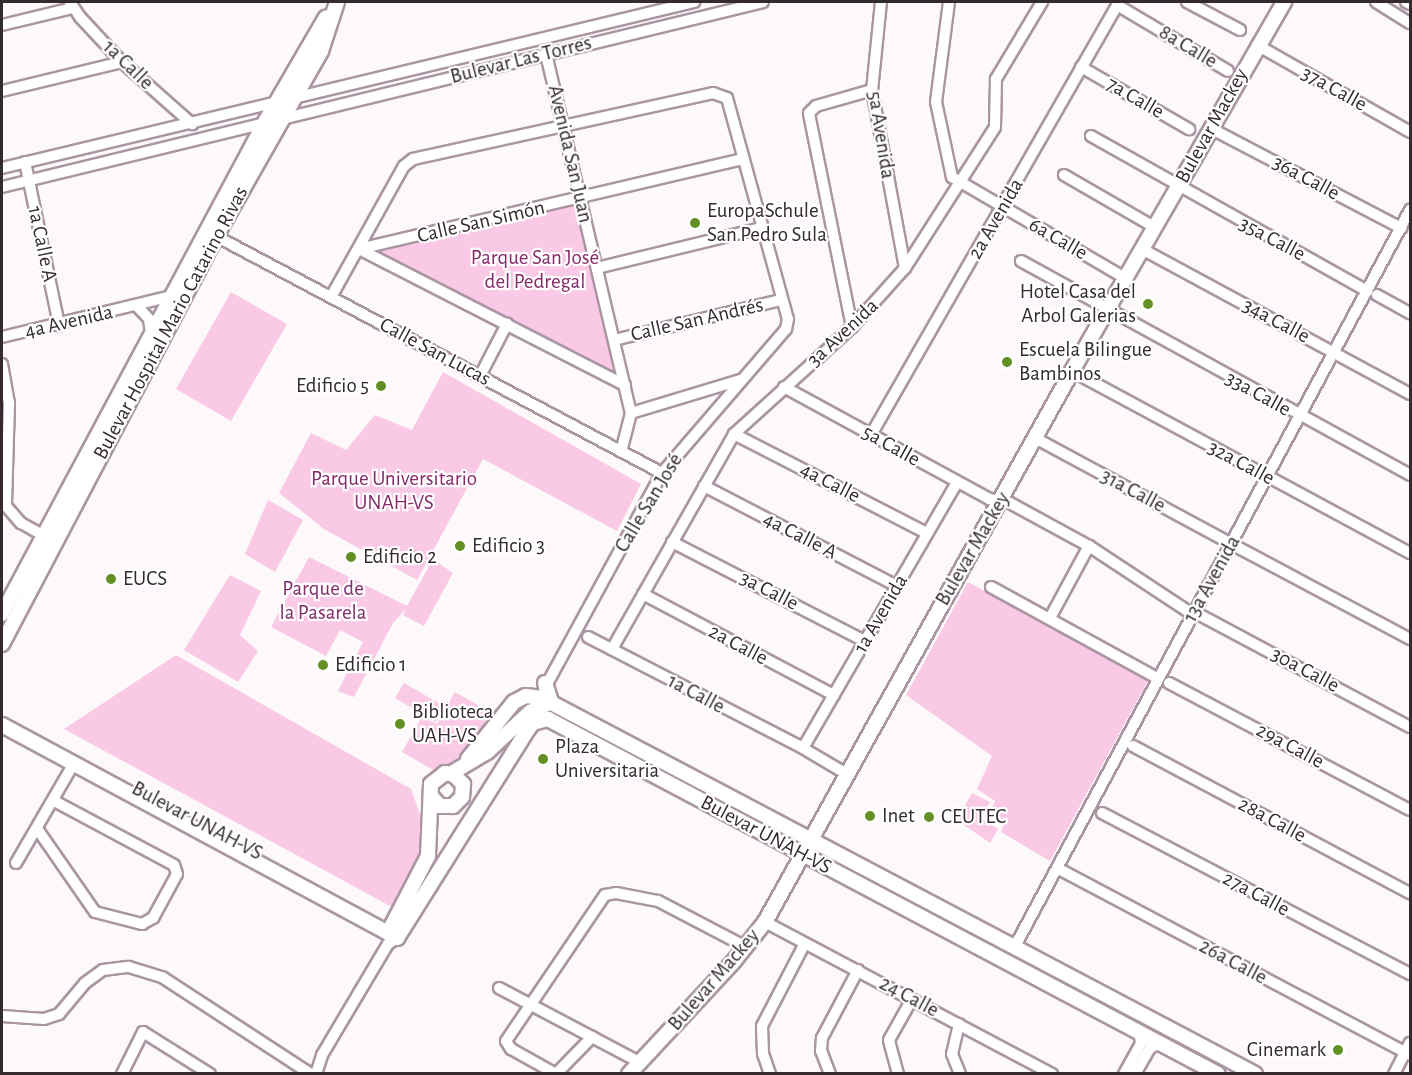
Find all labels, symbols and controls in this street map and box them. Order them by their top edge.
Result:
street label: 8a Calle [1154,20,1222,74]
street label: Bulevar Las Torres [448,30,594,90]
street label: 1a Calle [97,35,159,95]
street label: 37a Calle [1297,61,1371,117]
street label: Bulevar Mackey [1170,64,1254,188]
street label: 7a Calle [1102,71,1168,125]
street label: Avenida San Juan [542,83,598,225]
street label: 5a Avenida [862,89,900,181]
street label: 36a Calle [1268,150,1344,206]
street label: 2a Avenida [963,174,1029,264]
street label: Bulevar Hospital Mario Catarino Rivas [88,182,254,464]
street label: Calle San Simón [415,195,547,249]
place label: EuropaSchule San Pedro Sula [707,198,827,248]
street label: 1a Calle A [22,204,62,284]
street label: 35a Calle [1235,211,1309,267]
street label: 6a Calle [1024,212,1092,266]
marker: EuropaSchule San Pedro Sula [688,216,702,230]
park label: Parque San José del Pedregal [471,245,599,295]
place label: Hotel Casa del Arbol Galerias [1020,279,1136,329]
street label: Calle San Andrés [628,293,766,347]
street label: 34a Calle [1238,293,1314,349]
street label: 3a Avenida [802,294,884,372]
marker: Hotel Casa del Arbol Galerias [1141,297,1155,311]
street label: 4a Avenida [22,300,116,344]
street label: Calle San Lucas [375,312,495,392]
place label: Escuela Bilingue Bambinos [1019,337,1152,387]
marker: Escuela Bilingue Bambinos [1000,355,1014,369]
street label: 33a Calle [1221,366,1295,422]
place label: Edificio 5 [296,373,369,399]
marker: Edificio 5 [374,379,388,393]
street label: 5a Calle [858,420,924,472]
street label: 32a Calle [1203,435,1279,491]
street label: Calle San José [610,449,688,557]
street label: 4a Calle [796,457,864,509]
street label: 31a Calle [1096,464,1170,518]
park label: Parque Universitario UNAH-VS [311,466,477,516]
street label: Bulevar Mackey [930,488,1016,610]
street label: 4a Calle A [759,507,841,565]
street label: 13a Avenida [1178,531,1246,627]
place label: Edificio 3 [472,533,545,559]
marker: Edificio 3 [453,539,467,553]
place label: Edificio 2 [363,544,437,570]
marker: Edificio 2 [344,550,358,564]
place label: EUCS [123,566,167,592]
street label: 3a Calle [735,566,803,616]
street label: 1a Avenida [848,570,914,658]
marker: EUCS [104,572,118,586]
park label: Parque de la Pasarela [279,576,367,626]
street label: 2a Calle [704,619,772,671]
street label: 30a Calle [1267,642,1343,698]
place label: Edificio 1 [335,652,406,678]
marker: Edificio 1 [316,658,330,672]
street label: 1a Calle [663,669,729,719]
place label: Biblioteca UAH-VS [412,699,493,749]
marker: Biblioteca UAH-VS [393,717,407,731]
street label: 29a Calle [1252,718,1328,774]
place label: Plaza Universitaria [555,734,659,784]
marker: Plaza Universitaria [536,752,550,766]
street label: Bulevar UNAH-VS [127,776,267,866]
street label: Bulevar UNAH-VS [696,790,836,880]
street label: 28a Calle [1234,792,1310,848]
place label: Inet [882,803,915,829]
place label: CEUTEC [941,804,1006,830]
marker: Inet [863,809,877,823]
marker: CEUTEC [922,810,936,824]
street label: 27a Calle [1218,866,1294,922]
street label: Bulevar Mackey [663,924,765,1036]
street label: 26a Calle [1195,934,1271,990]
street label: 24 Calle [875,971,943,1023]
place label: Cinemark [1247,1037,1326,1063]
marker: Cinemark [1331,1043,1345,1057]

